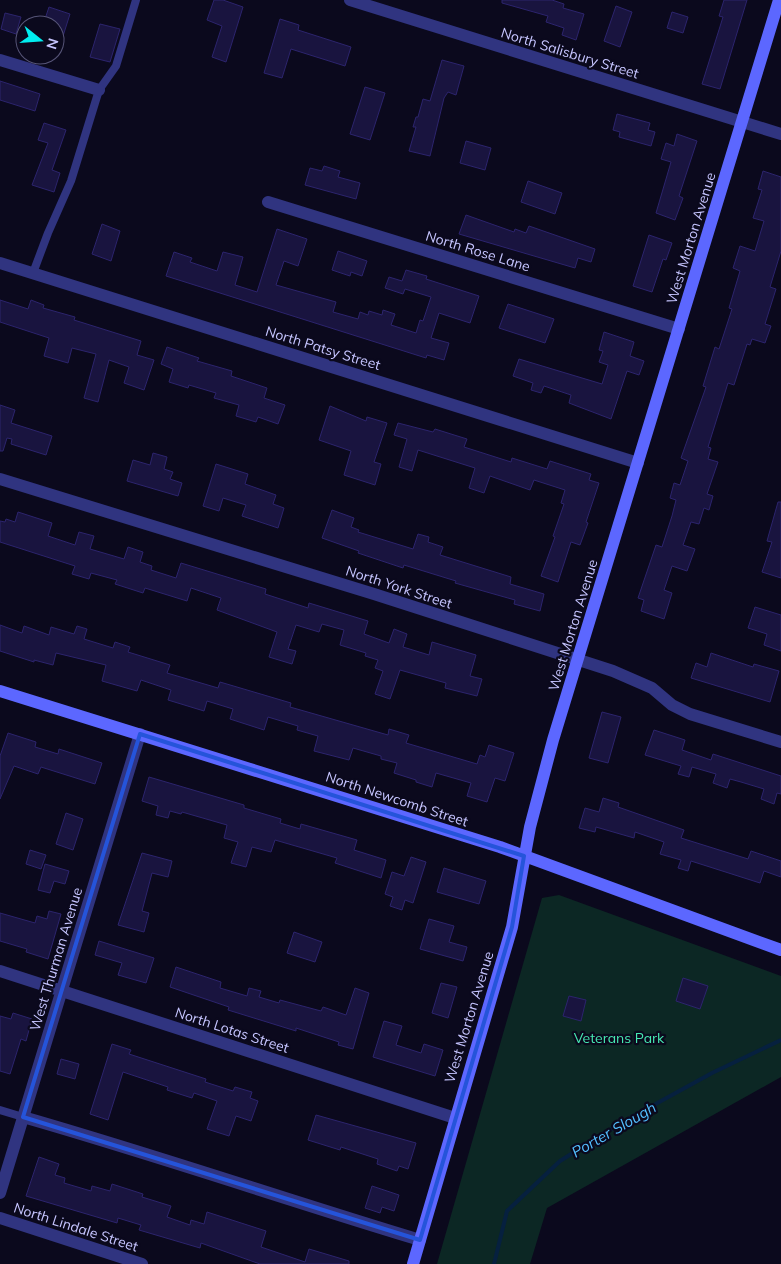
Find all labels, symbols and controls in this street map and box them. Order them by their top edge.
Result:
north arrow [15,15,65,65]
street label: North Salisbury Street [499,23,641,83]
text: N [42,36,63,51]
street label: West Morton Avenue [662,170,720,306]
street label: North Rose Lane [424,227,532,275]
street label: North Patsy Street [263,322,383,374]
street label: West Morton Avenue [544,557,602,693]
street label: North York Street [344,561,455,613]
street label: North Newcomb Street [324,767,471,831]
street label: West Thurman Avenue [26,885,86,1033]
street label: West Morton Avenue [440,949,498,1085]
street label: North Lotas Street [173,1003,291,1057]
park label: Veterans Park [574,1029,665,1047]
water label: Porter Slough [568,1098,660,1161]
street label: North Lindale Street [11,1198,141,1256]

